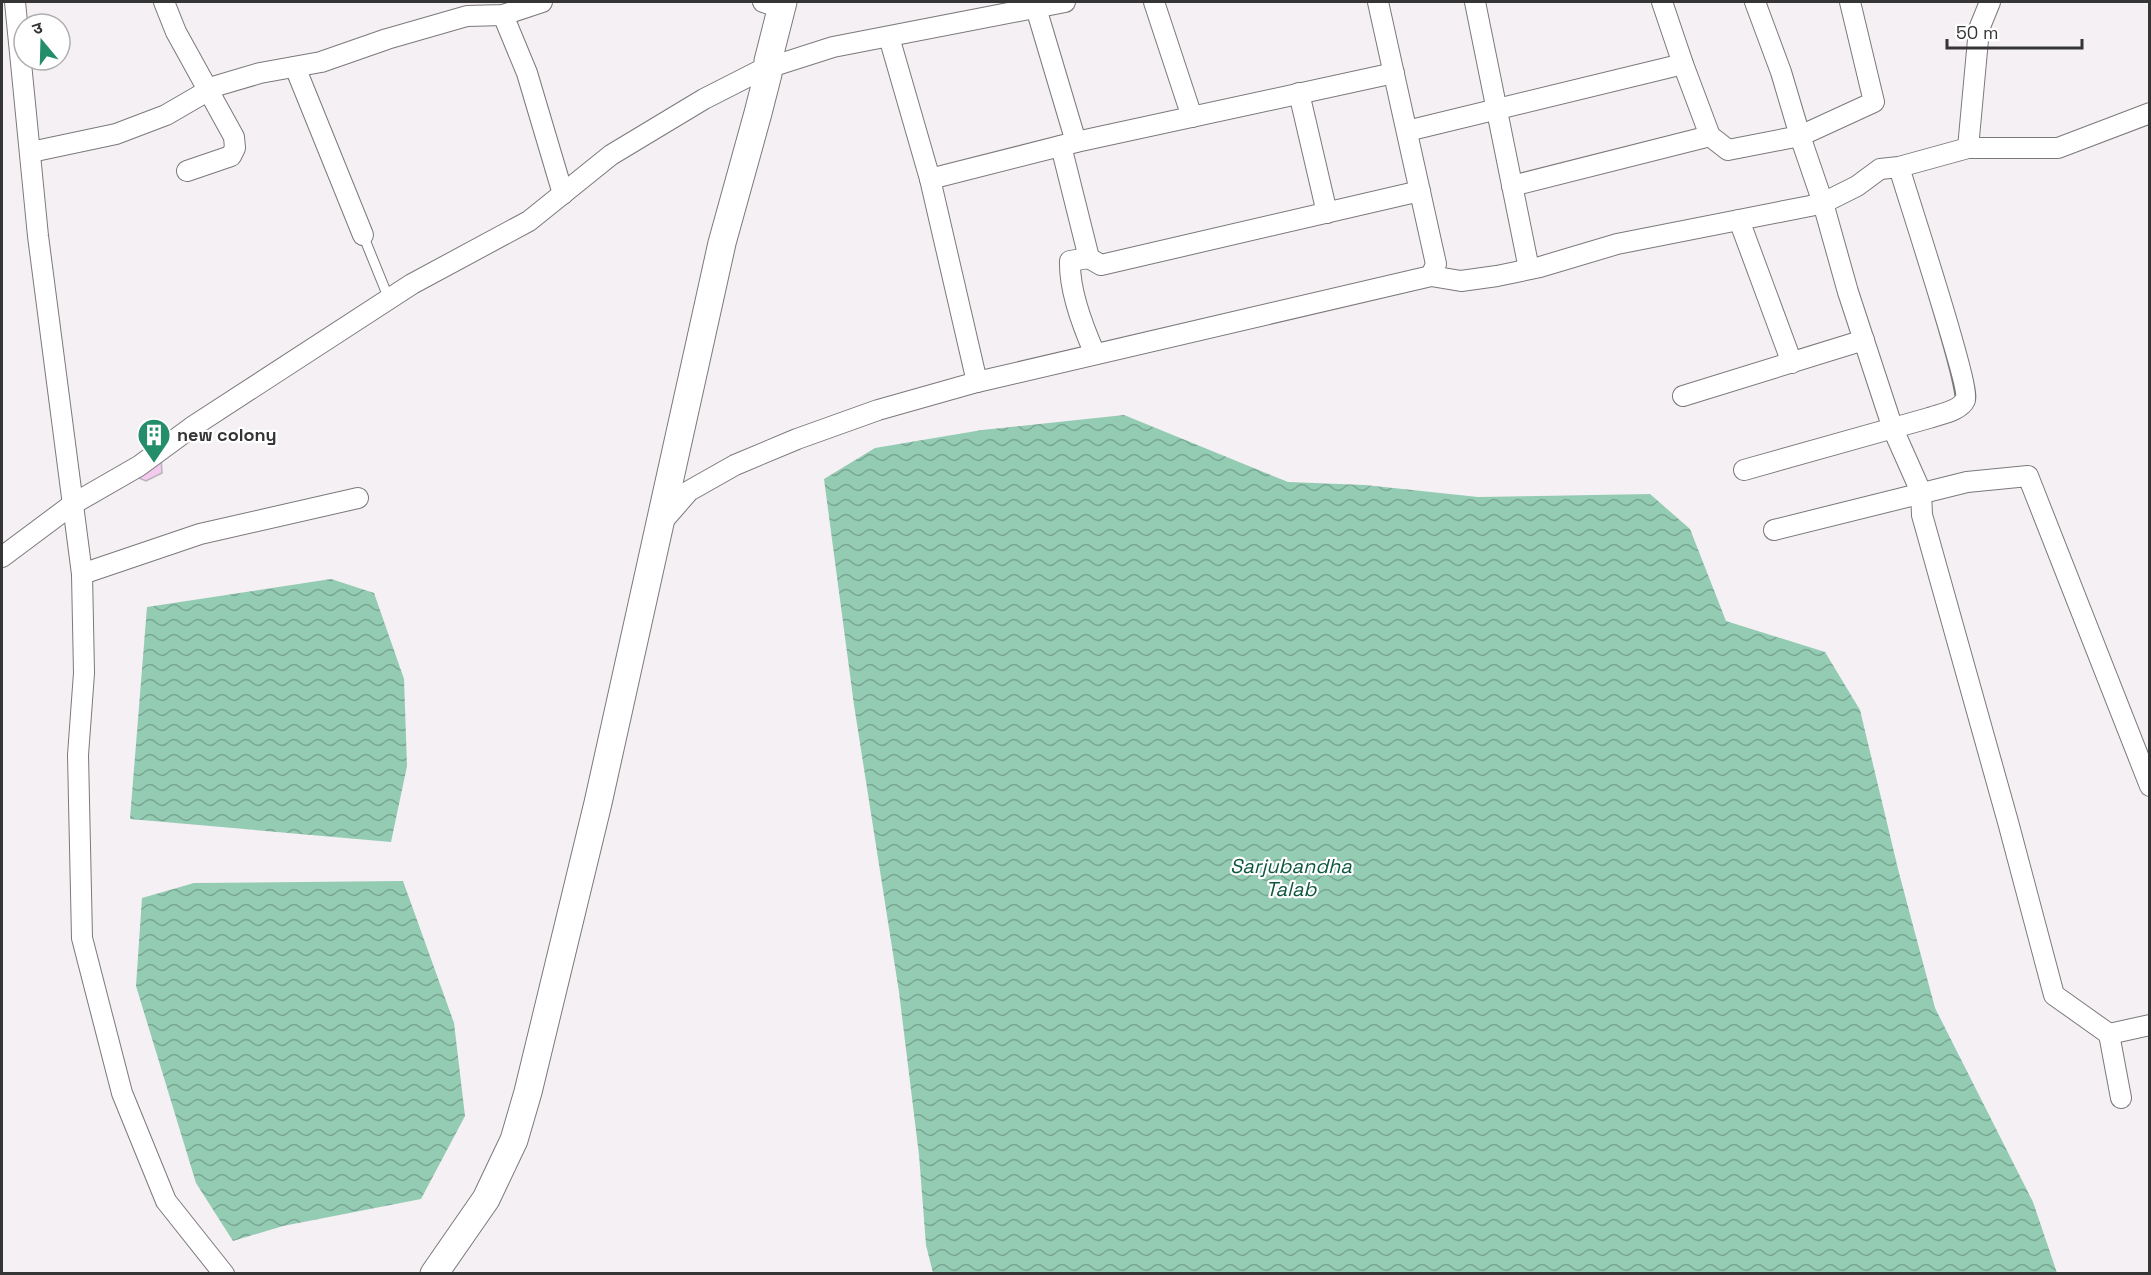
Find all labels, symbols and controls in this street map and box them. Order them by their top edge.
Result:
north arrow [12,12,72,72]
scale bar [1947,12,2082,50]
text: उ [29,17,46,40]
text: 50 m [1956,21,1998,44]
building icon: new colony [136,417,172,464]
place label: new colony [177,423,277,446]
water label: Sarjubandha Talab [1230,853,1352,902]

